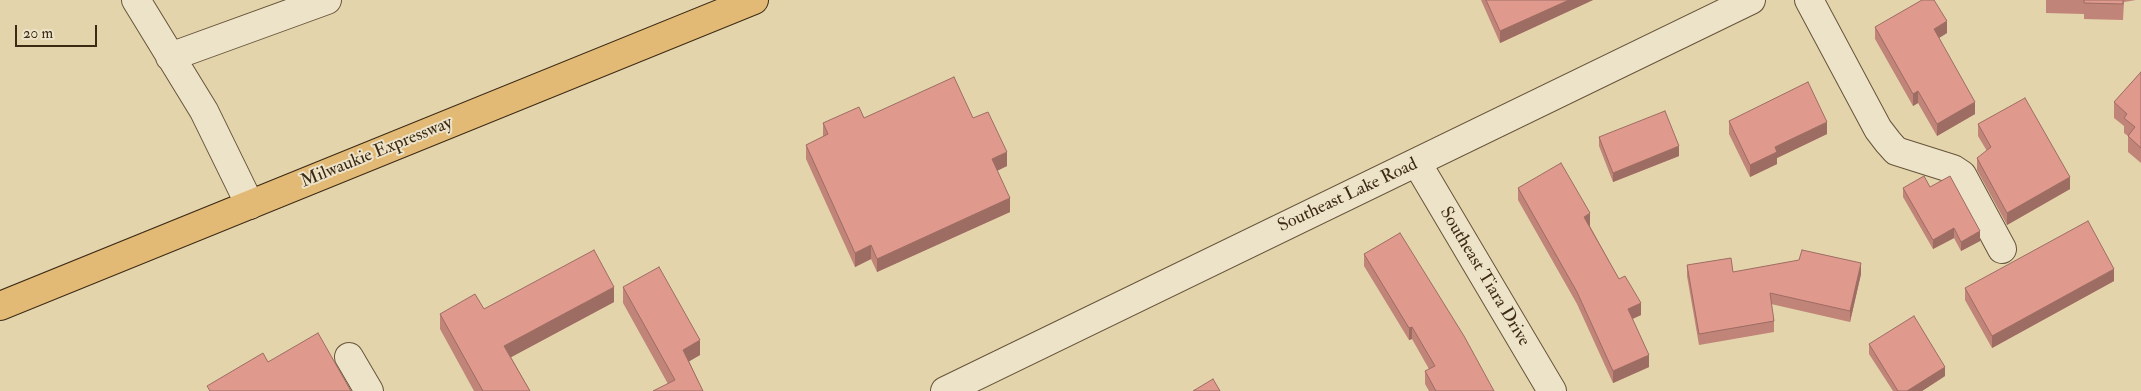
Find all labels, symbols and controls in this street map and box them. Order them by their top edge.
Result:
scale bar [18,15,100,47]
text: 20 m [23,24,53,43]
street label: Milwaukie Expressway [298,113,456,193]
street label: Southeast Lake Road [1275,154,1421,238]
street label: Southeast Tiara Drive [1434,204,1534,350]

